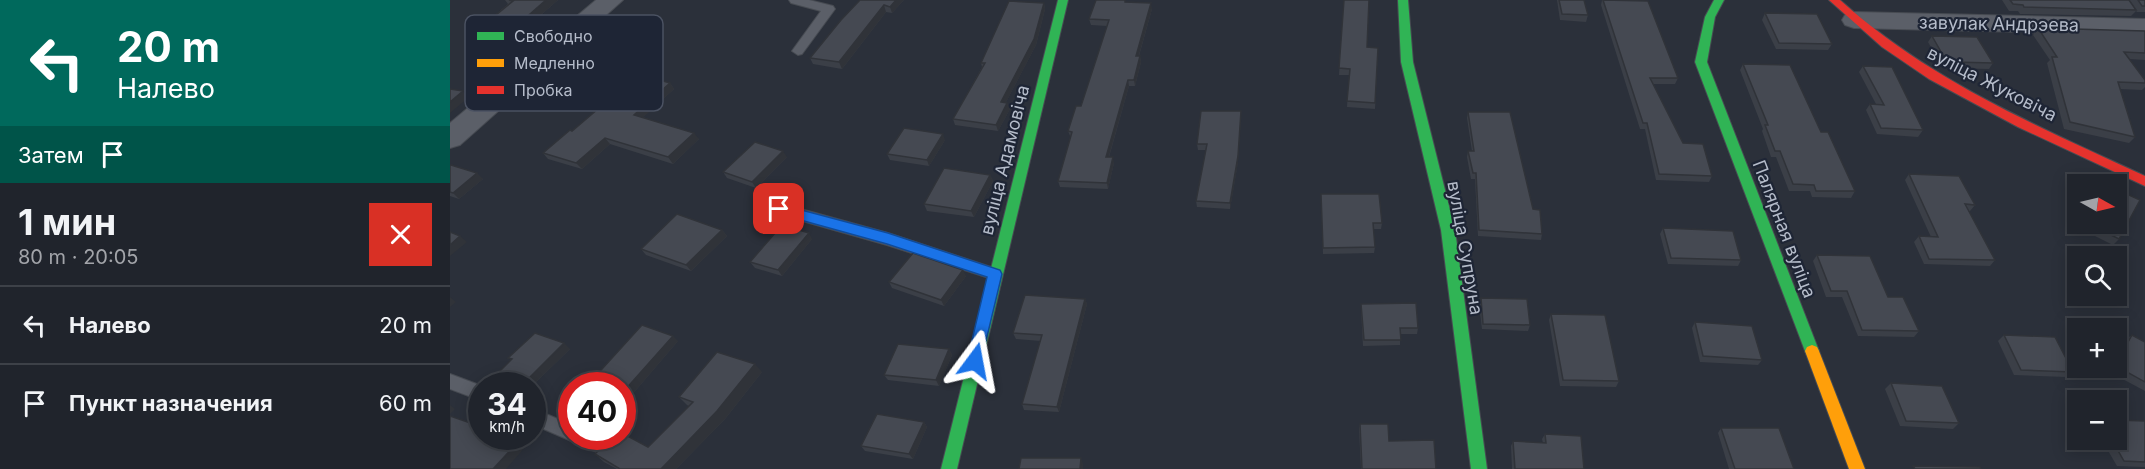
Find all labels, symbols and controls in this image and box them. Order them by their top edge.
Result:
street label: завулак Андрэева [1919,12,2079,35]
legend [465,15,663,111]
text: 20 m [117,21,220,72]
icon: left [18,24,96,102]
text: Свободно [514,26,593,46]
street label: вуліца Жуковіча [1924,42,2061,125]
text: Медленно [514,53,595,73]
text: Налево [117,72,215,105]
text: Пробка [514,80,572,100]
street label: вуліца Адамовіча [976,83,1033,237]
icon: arrive [96,138,129,171]
text: Затем [18,142,84,168]
street label: Палярная вуліца [1749,157,1820,301]
north arrow [2067,174,2127,234]
map controls [2067,174,2127,450]
street label: вуліца Супруна [1443,179,1488,316]
pin [753,183,804,234]
icon: arrive [762,192,795,225]
text: 1 мин [18,200,116,244]
button: close [369,203,432,266]
text: 80 m · 20:05 [18,245,139,269]
button: search [2067,246,2127,306]
icon: left [18,309,51,342]
text: Налево [69,312,151,338]
text: 20 m [379,312,432,338]
button: + [2067,318,2127,378]
position arrow [943,329,1007,393]
speed limit sign: 40 [558,372,636,450]
text: 34 [487,386,527,422]
icon: arrive [18,387,51,420]
text: Пункт назначения [69,390,273,416]
text: 60 m [379,390,432,416]
button: − [2067,390,2127,450]
text: km/h [489,417,525,436]

